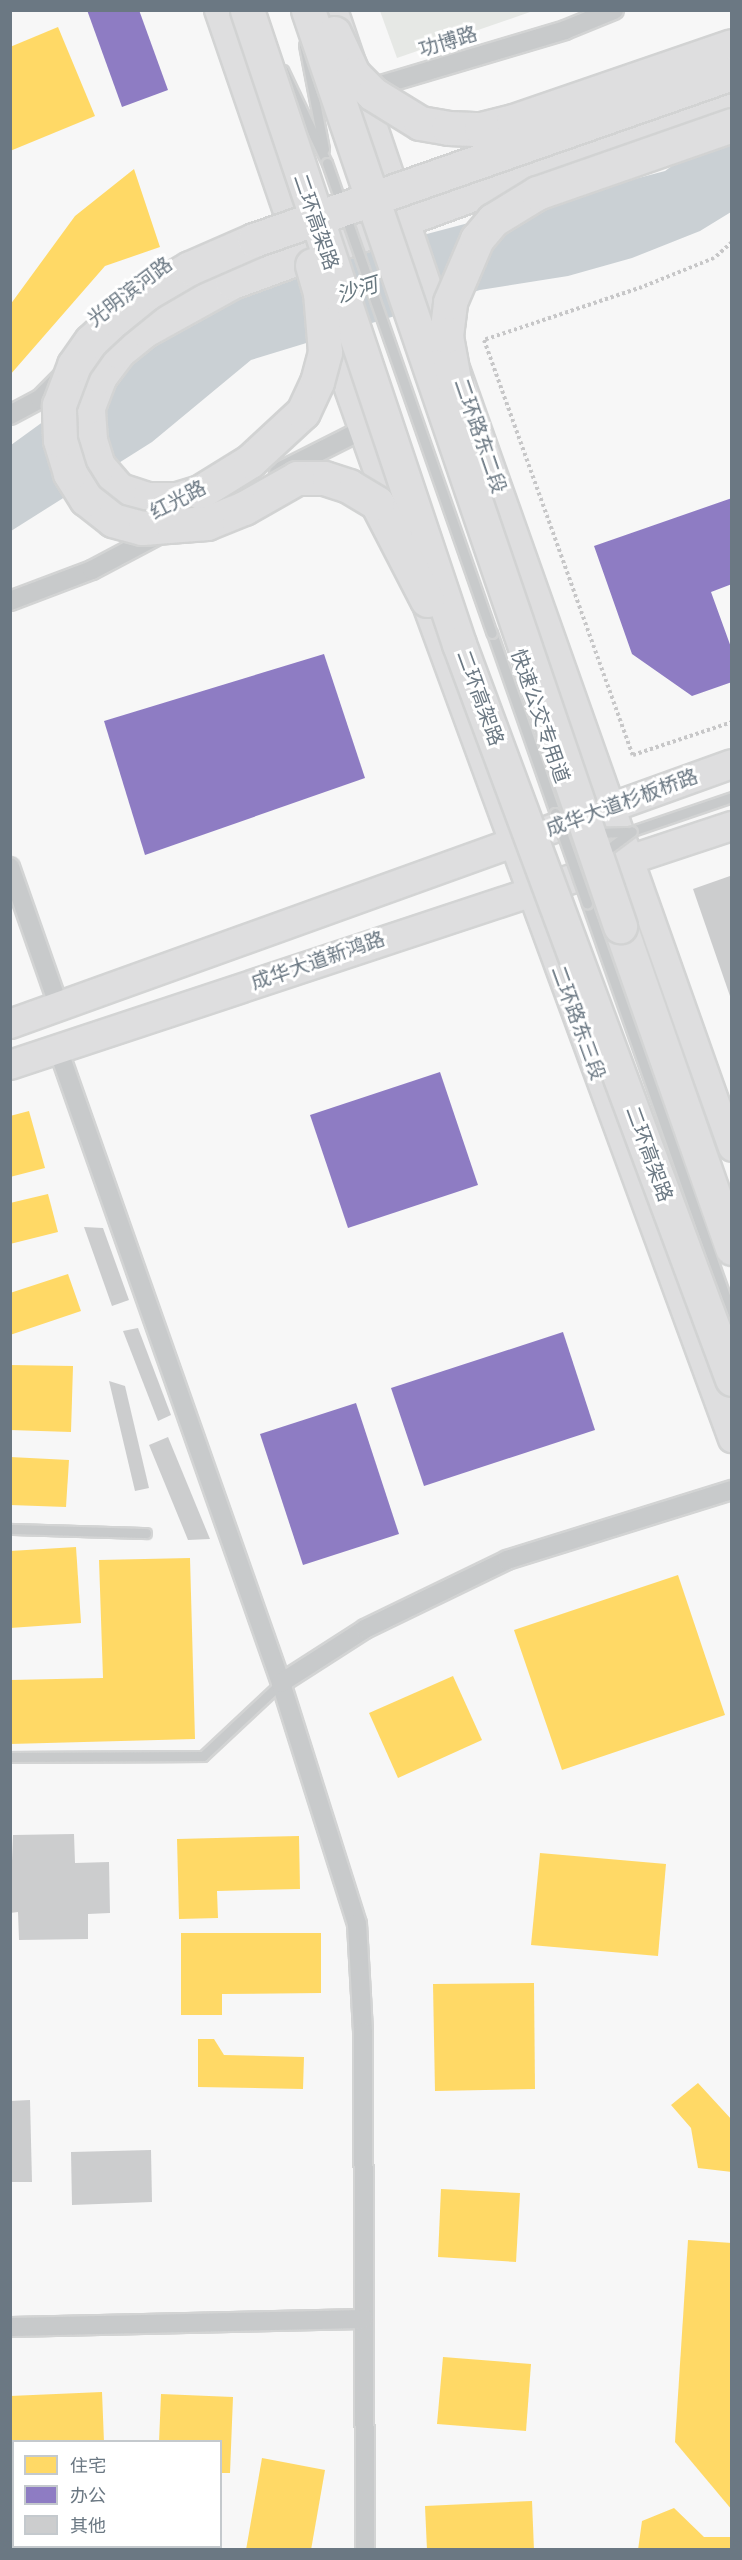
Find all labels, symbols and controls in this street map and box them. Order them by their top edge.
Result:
street label: 功博路 [416,22,480,62]
street label: 二环高架路 [288,171,344,273]
street label: 光明滨河路 [83,252,177,332]
water label: 沙河 [333,272,381,308]
street label: 二环路东二段 [449,375,511,497]
street label: 红光路 [146,476,210,524]
street label: 快速公交专用道 [506,646,574,786]
street label: 二环高架路 [452,647,508,749]
street label: 成华大道杉板桥路 [543,764,701,842]
street label: 成华大道新鸿路 [248,927,388,995]
street label: 二环路东三段 [546,963,610,1083]
street label: 二环高架路 [621,1103,677,1205]
legend [12,2440,222,2548]
text: 住宅 [70,2453,106,2478]
text: 办公 [70,2483,106,2508]
text: 其他 [70,2513,106,2538]

